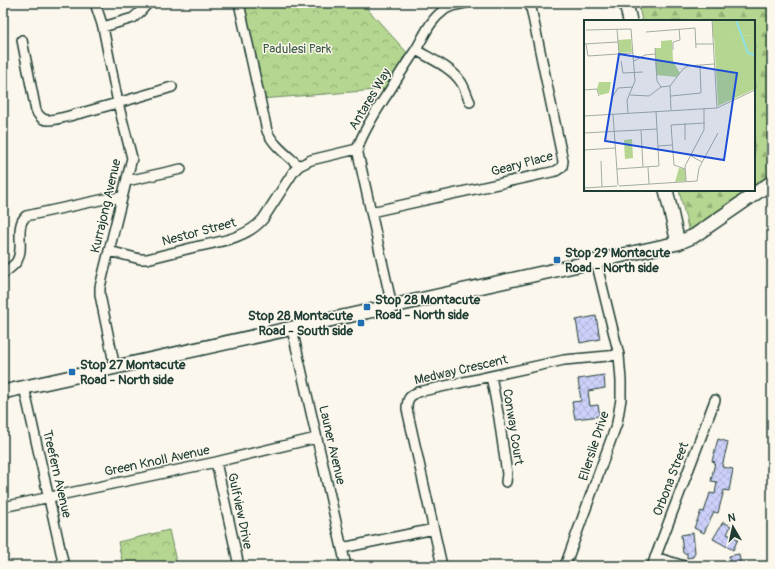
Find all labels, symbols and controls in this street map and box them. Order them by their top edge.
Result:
inset map [584,20,755,191]
park label: Padulesi Park [263,41,332,57]
street label: Antares Way [345,65,395,133]
street label: Geary Place [489,148,555,180]
street label: Kurrajong Avenue [87,157,125,255]
street label: Nestor Street [160,214,238,250]
place label: Stop 29 Montacute Road - North side [565,245,671,276]
marker: Stop 29 Montacute Road - North side [552,255,562,265]
place label: Stop 28 Montacute Road - North side [375,292,481,323]
marker: Stop 28 Montacute Road - North side [362,302,372,312]
place label: Stop 28 Montacute Road - South side [248,308,354,339]
marker: Stop 28 Montacute Road - South side [356,318,366,328]
street label: Medway Crescent [413,351,510,389]
place label: Stop 27 Montacute Road - North side [80,357,186,388]
marker: Stop 27 Montacute Road - North side [67,367,77,377]
street label: Conway Court [499,388,527,467]
street label: Launer Avenue [315,404,349,487]
street label: Ellerslie Drive [575,409,613,483]
street label: Treefern Avenue [39,428,75,520]
street label: Orbona Street [650,439,693,518]
street label: Green Knoll Avenue [103,442,212,480]
street label: Gulfview Drive [224,471,256,551]
north arrow [713,507,753,547]
text: N [727,511,737,525]

